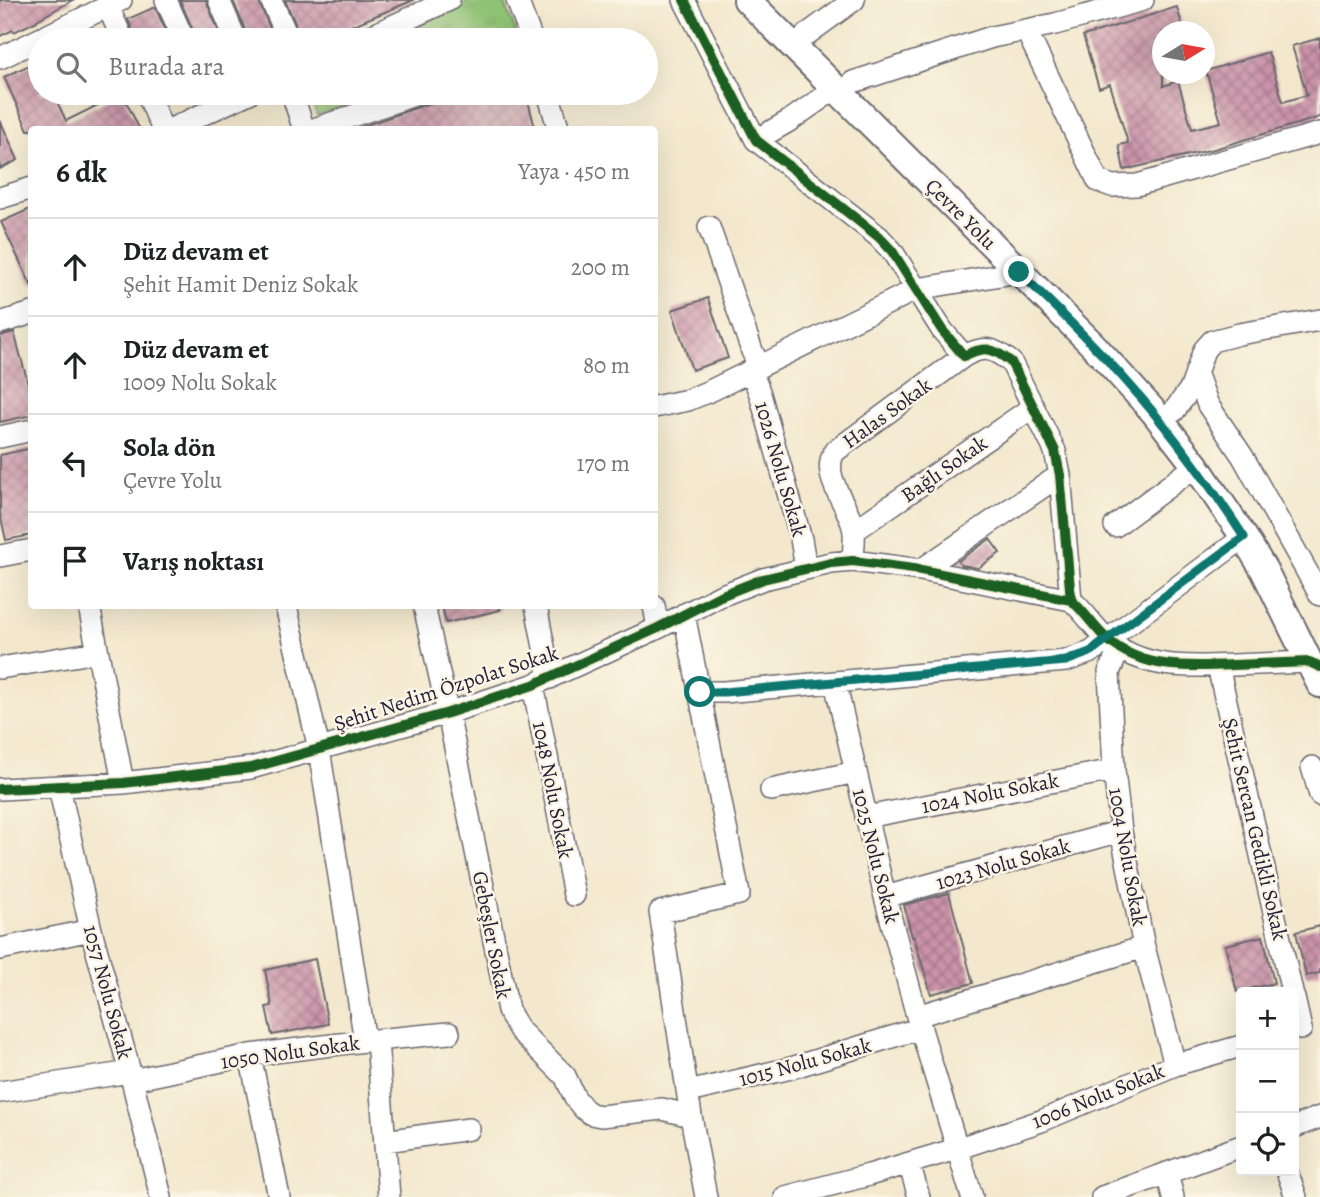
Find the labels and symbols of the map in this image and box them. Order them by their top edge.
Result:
north arrow [1152,21,1215,84]
street label: Çevre Yolu [919,172,1003,256]
route end [1003,256,1034,287]
street label: Halas Sokak [837,371,938,455]
street label: 1026 Nolu Sokak [748,398,814,540]
street label: Bağlı Sokak [895,429,993,509]
street label: Şehit Nedim Özpolat Sokak [330,638,562,738]
route start [684,676,715,707]
street label: Şehit Sercan Gedikli Sokak [1216,715,1294,944]
street label: 1048 Nolu Sokak [526,719,580,862]
street label: 1024 Nolu Sokak [919,766,1062,820]
street label: 1025 Nolu Sokak [846,785,906,927]
street label: 1004 Nolu Sokak [1102,785,1154,929]
street label: 1023 Nolu Sokak [933,831,1074,897]
street label: Gebeşler Sokak [466,869,518,1002]
street label: 1057 Nolu Sokak [77,922,139,1063]
street label: 1050 Nolu Sokak [219,1028,362,1076]
street label: 1015 Nolu Sokak [736,1031,875,1093]
street label: 1006 Nolu Sokak [1028,1056,1169,1135]

